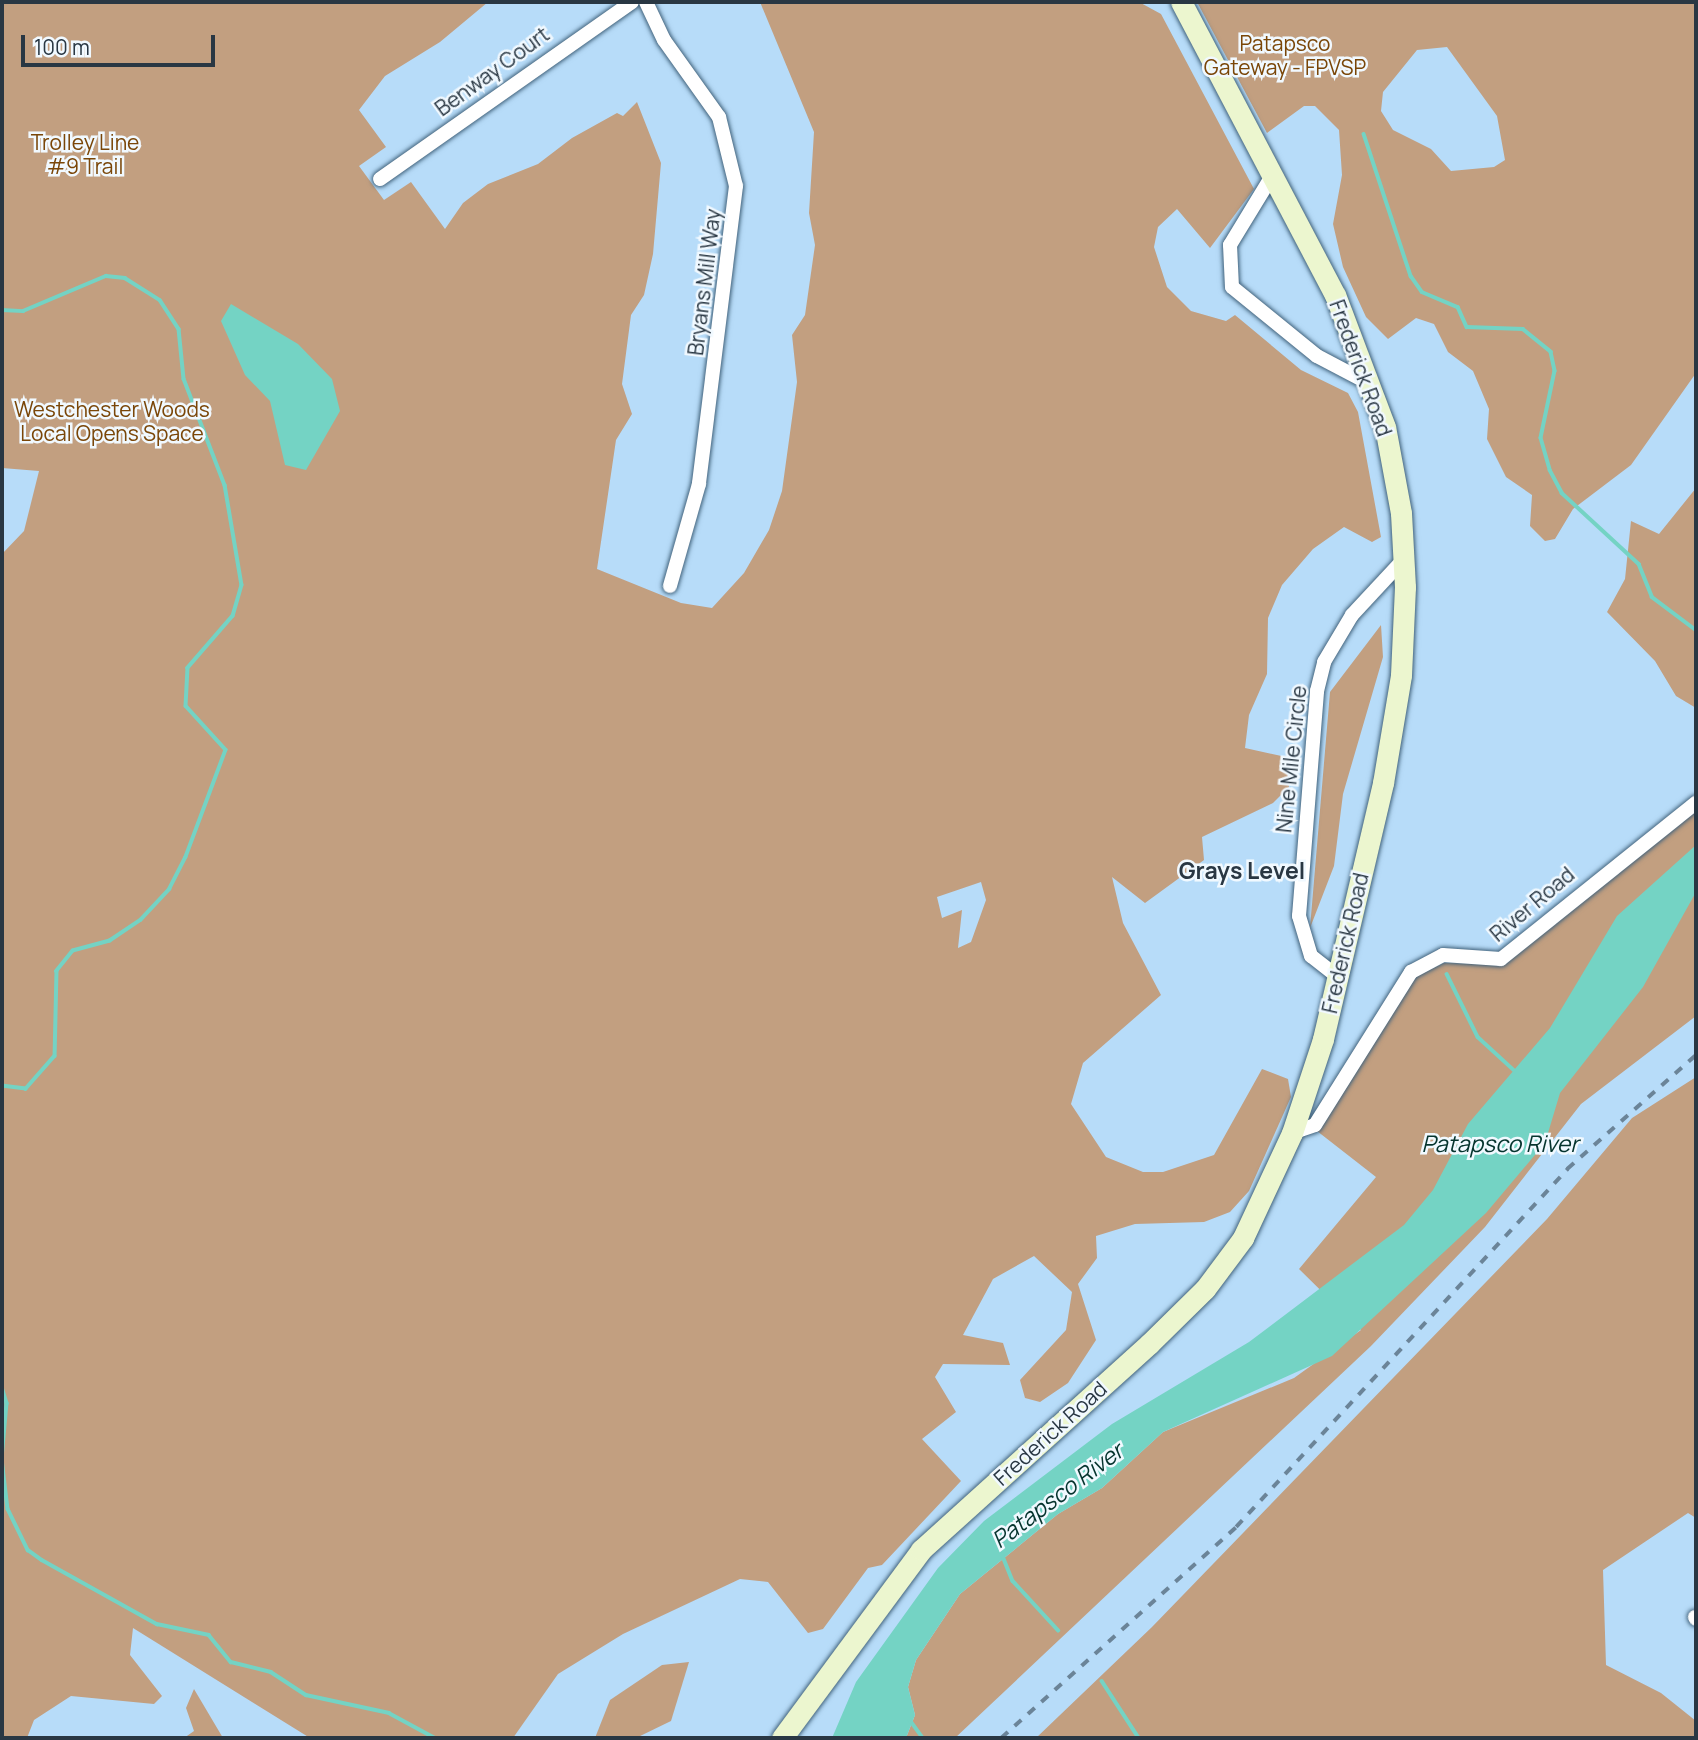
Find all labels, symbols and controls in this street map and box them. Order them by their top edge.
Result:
scale bar [24,21,219,65]
street label: Benway Court [430,21,554,121]
park label: Patapsco Gateway - FPVSP [1204,30,1366,80]
text: 100 m [34,33,90,61]
park label: Trolley Line #9 Trail [31,129,139,179]
street label: Bryans Mill Way [682,207,726,357]
street label: Frederick Road [1325,296,1397,440]
park label: Westchester Woods Local Opens Space [14,396,210,446]
street label: Nine Mile Circle [1271,684,1311,834]
district label: Grays Level [1179,856,1305,884]
street label: River Road [1485,861,1579,947]
street label: Frederick Road [1317,870,1373,1016]
water label: Patapsco River [1421,1129,1579,1157]
street label: Frederick Road [988,1376,1112,1490]
water label: Patapsco River [986,1437,1128,1553]

